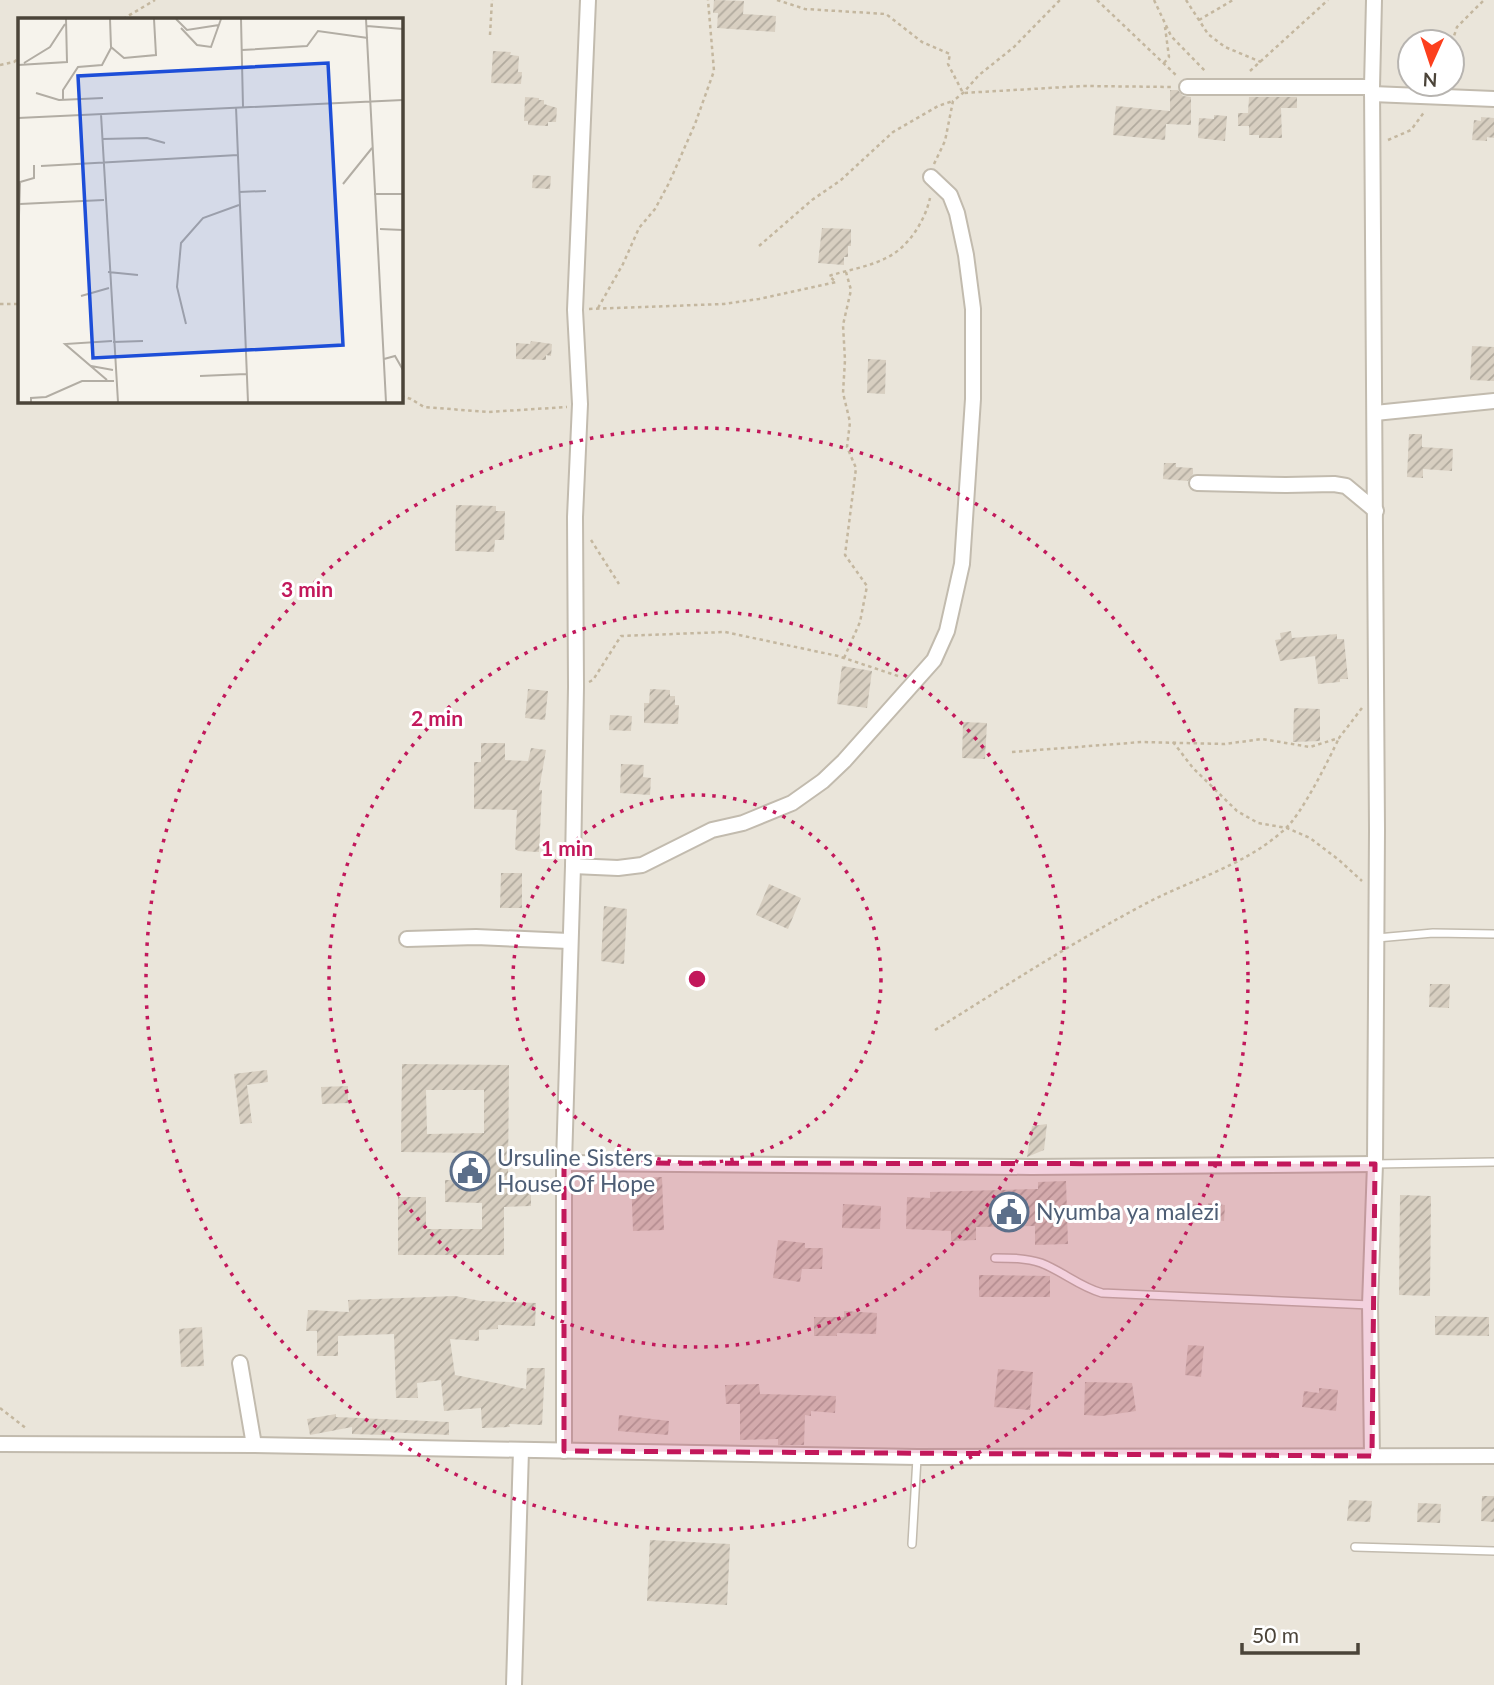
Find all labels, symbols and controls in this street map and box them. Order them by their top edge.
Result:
inset map [18,18,402,402]
north arrow [1396,28,1466,98]
text: N [1422,69,1438,92]
text: 3 min [281,576,333,601]
text: 2 min [411,705,463,730]
text: 1 min [541,835,593,860]
centre of rings [685,967,709,991]
place label: Ursuline Sisters House Of Hope [497,1143,655,1197]
public building icon: Ursuline Sisters House Of Hope [449,1150,491,1192]
public building icon: Nyumba ya malezi [988,1191,1030,1233]
place label: Nyumba ya malezi [1036,1197,1219,1225]
scale bar [1242,1612,1358,1656]
text: 50 m [1252,1622,1299,1647]

